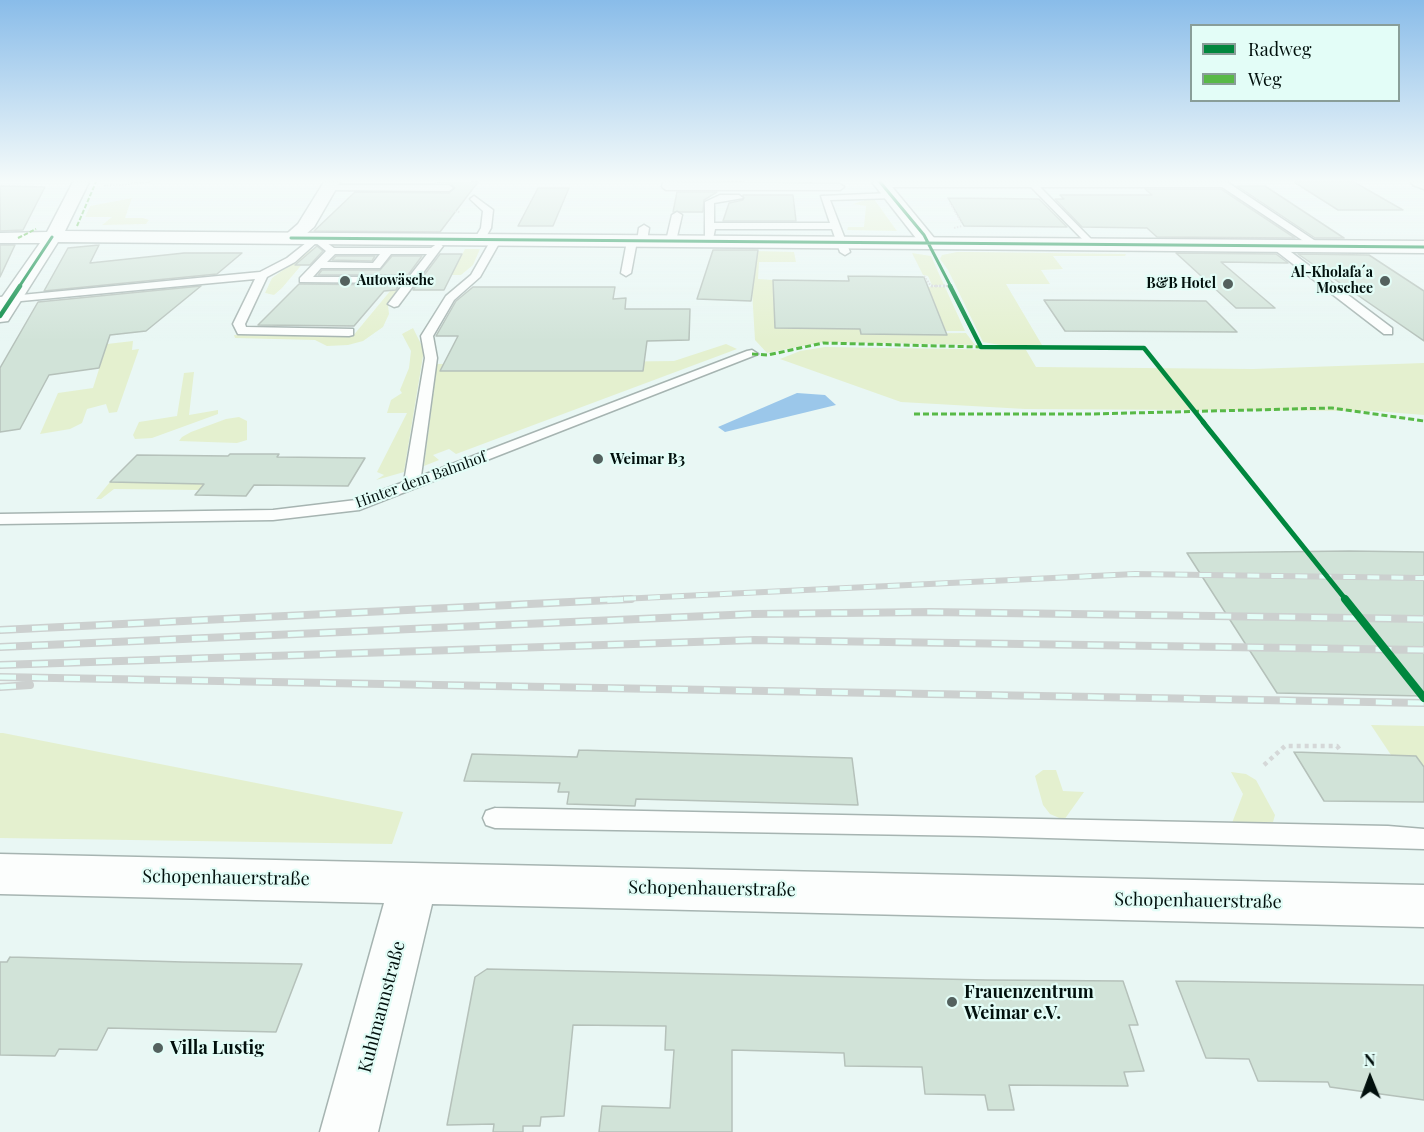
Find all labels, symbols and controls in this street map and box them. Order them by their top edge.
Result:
legend [1190,24,1400,102]
text: Radweg [1248,37,1311,61]
text: Weg [1248,67,1282,91]
place label: Al-Kholafa´a Moschee [1291,265,1373,298]
place label: Autowäsche [357,273,434,289]
marker: Autowäsche [338,274,352,288]
marker: Al-Kholafa´a Moschee [1378,274,1392,288]
place label: B&B Hotel [1146,276,1216,292]
marker: B&B Hotel [1221,277,1235,291]
street label: Hinter dem Bahnhof [353,448,489,512]
place label: Weimar B3 [610,450,685,468]
marker: Weimar B3 [591,452,605,466]
street label: Schopenhauerstraße [142,866,310,890]
street label: Schopenhauerstraße [628,877,796,901]
street label: Schopenhauerstraße [1114,889,1282,913]
street label: Kuhlmannstraße [354,939,410,1075]
place label: Frauenzentrum Weimar e.V. [964,981,1094,1024]
marker: Frauenzentrum Weimar e.V. [945,995,959,1009]
place label: Villa Lustig [170,1037,264,1059]
marker: Villa Lustig [151,1041,165,1055]
north arrow [1340,1048,1400,1108]
text: N [1364,1049,1376,1070]

